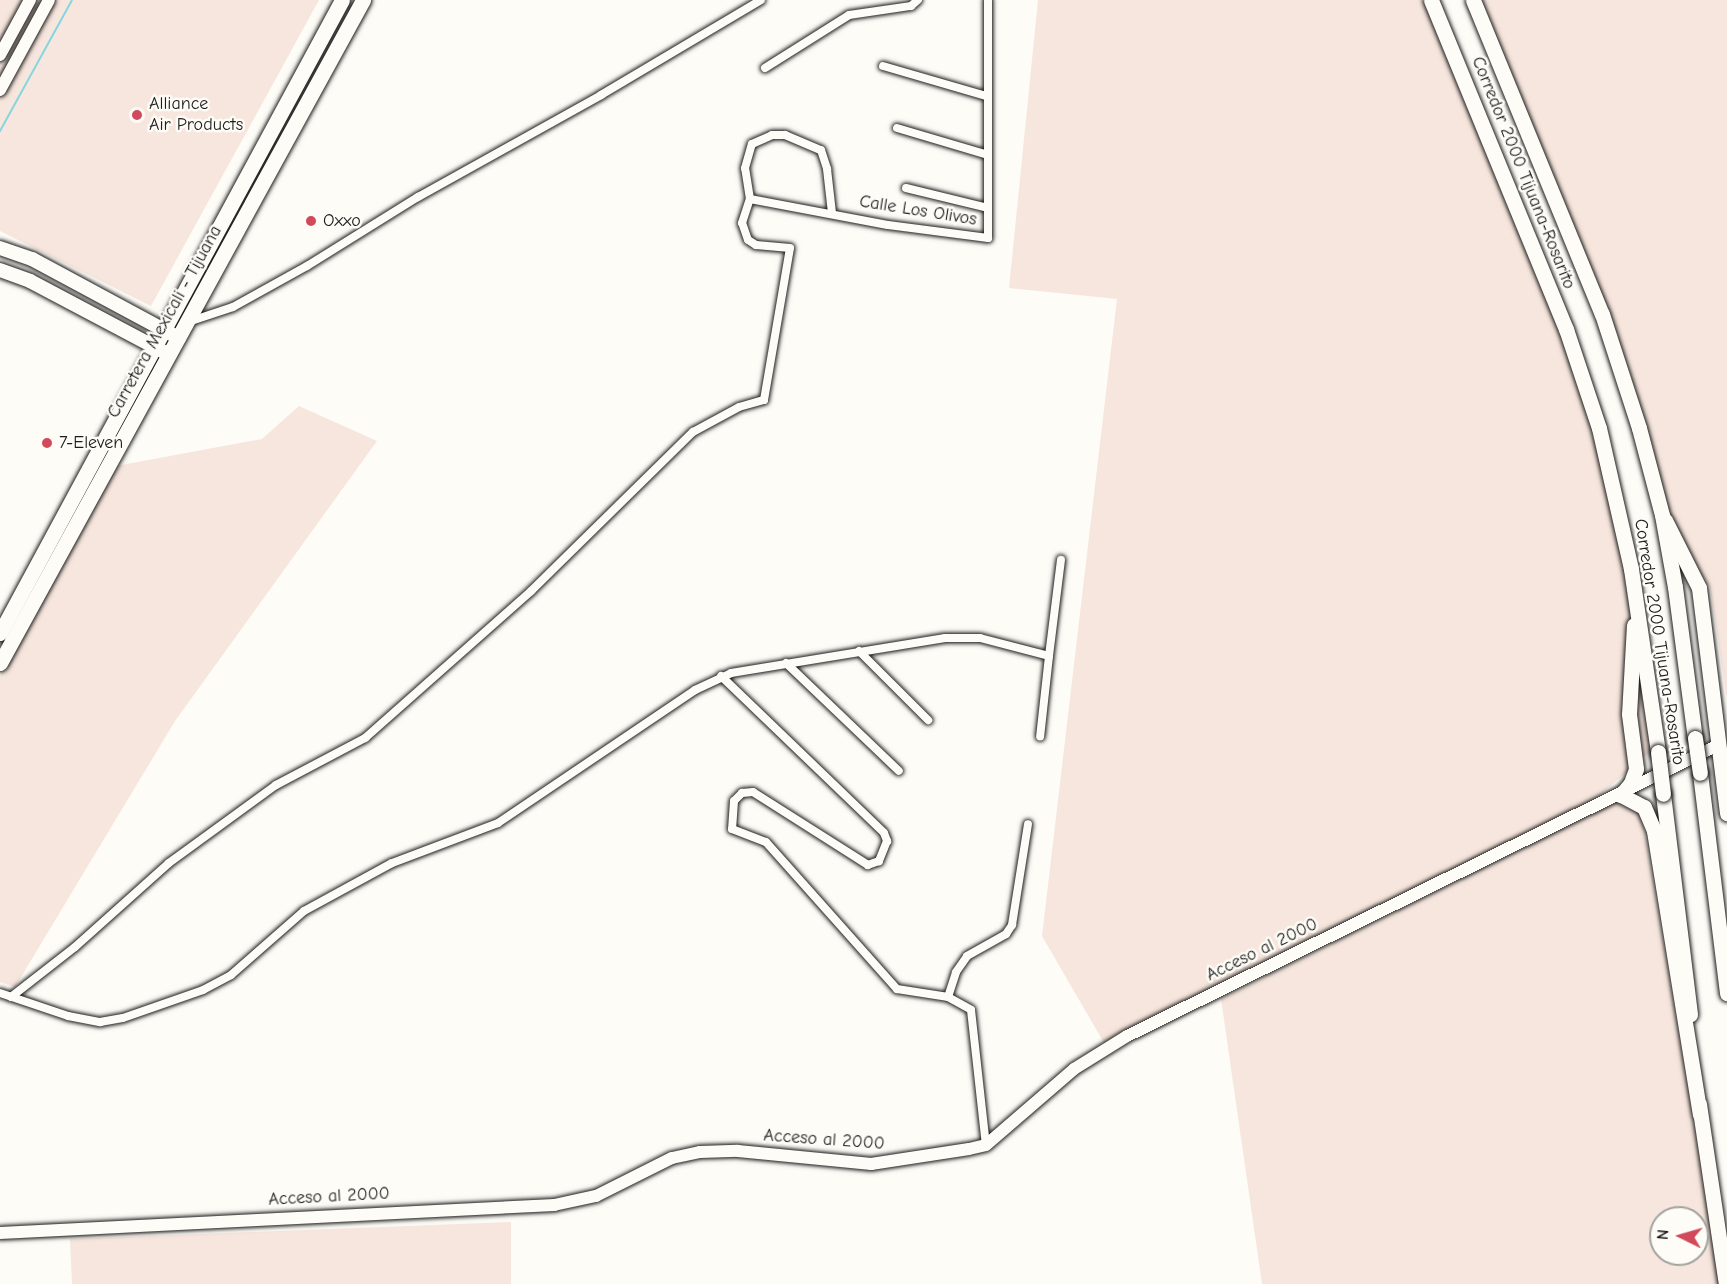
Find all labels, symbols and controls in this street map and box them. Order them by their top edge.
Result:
street label: Corredor 2000 Tijuana-Rosarito [1466,54,1580,292]
place label: Alliance Air Products [149,94,243,136]
marker: Alliance Air Products [130,108,144,122]
street label: Calle Los Olivos [858,191,978,231]
place label: Oxxo [323,210,361,232]
marker: Oxxo [304,214,318,228]
street label: Carretera Mexicali - Tijuana [103,222,227,422]
place label: 7-Eleven [59,432,123,454]
marker: 7-Eleven [40,436,54,450]
street label: Corredor 2000 Tijuana-Rosarito [1629,517,1689,767]
street label: Acceso al 2000 [1203,914,1321,986]
street label: Acceso al 2000 [763,1125,885,1155]
street label: Acceso al 2000 [268,1183,390,1211]
north arrow [1649,1206,1709,1266]
text: N [1654,1229,1672,1241]

